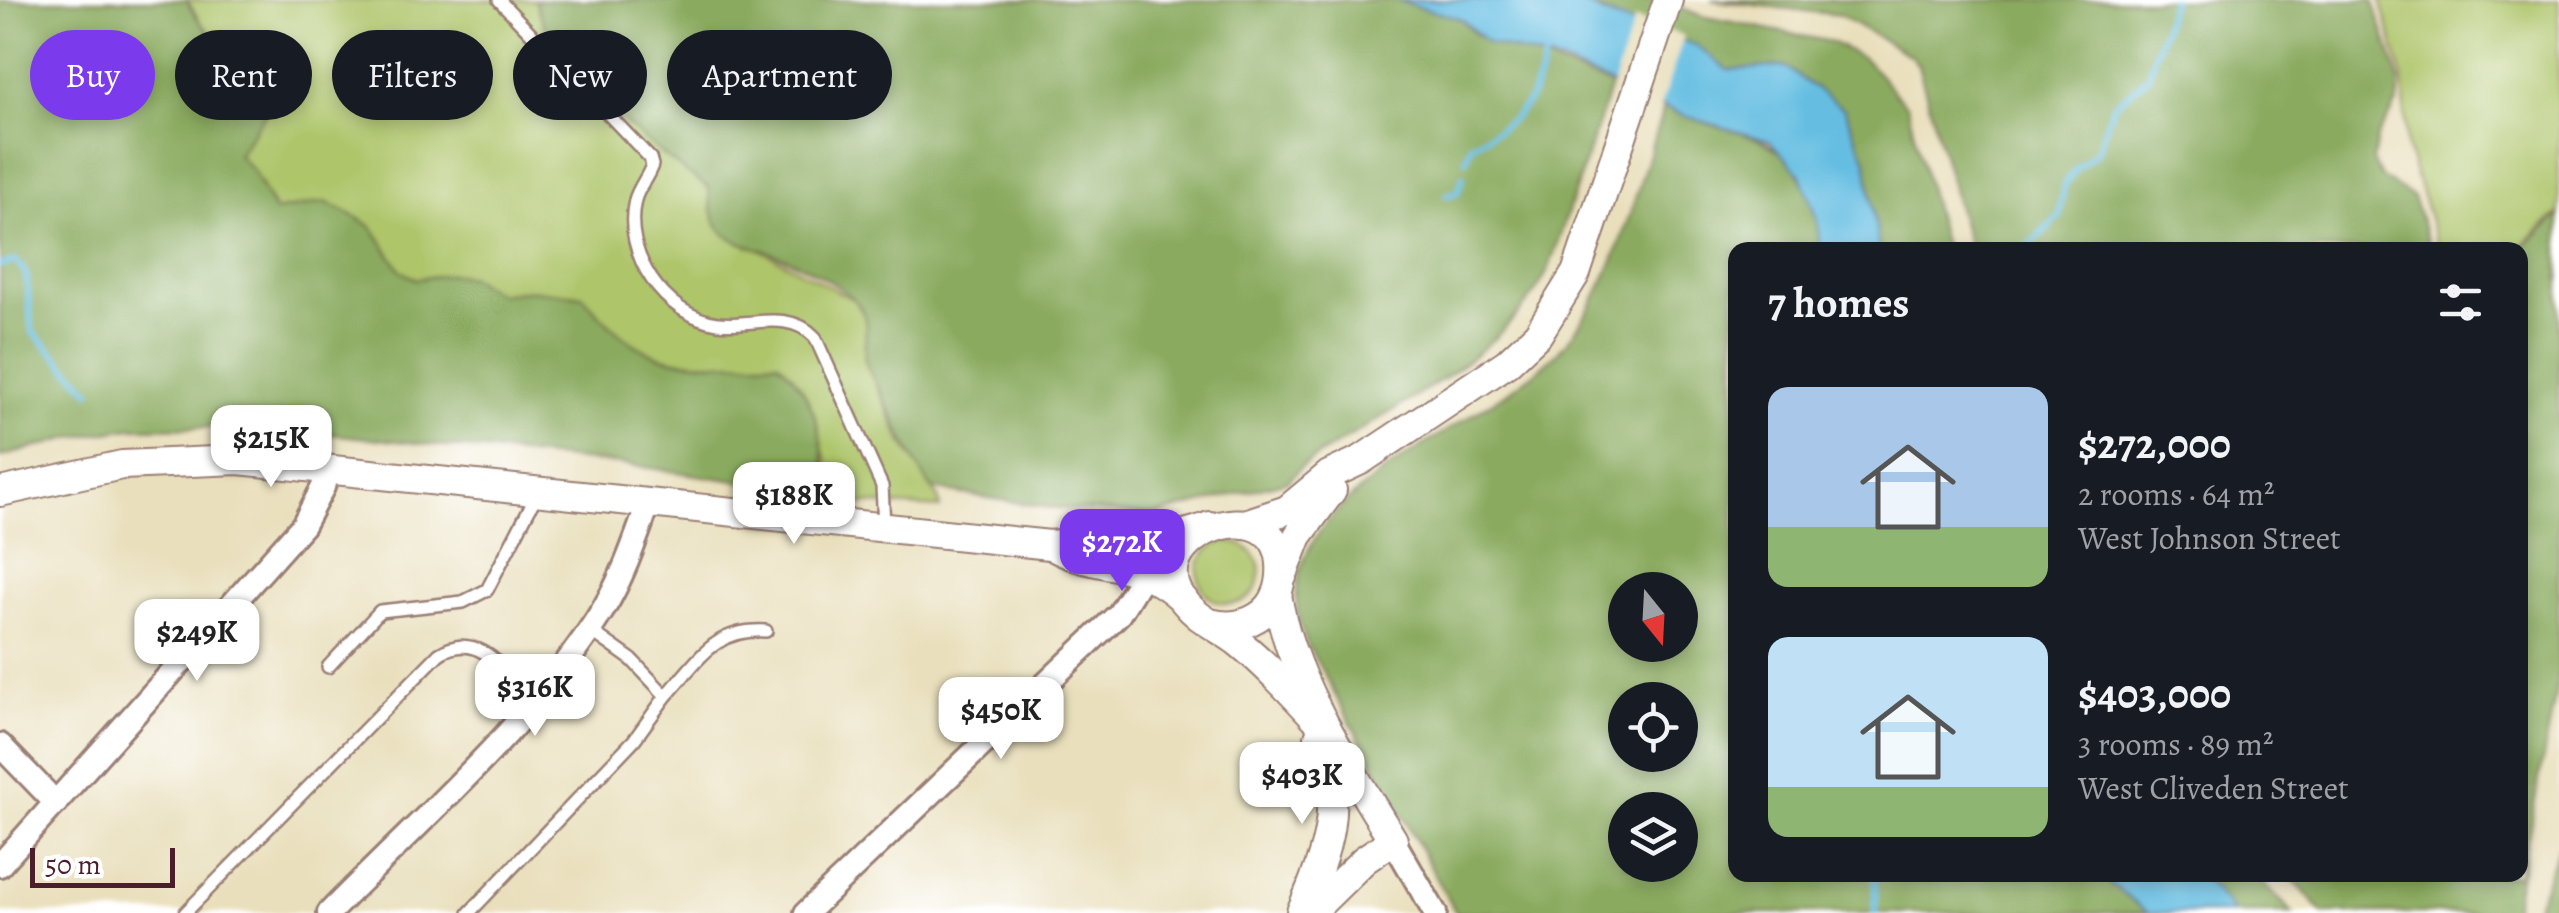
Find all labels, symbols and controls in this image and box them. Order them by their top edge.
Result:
chip: Buy [30,30,155,120]
chip: Rent [175,30,312,120]
chip: Filters [332,30,493,120]
chip: New [513,30,647,120]
chip: Apartment [667,30,892,120]
text: 7 homes [1768,274,1909,331]
icon: filters [2433,275,2488,330]
pin: $215K [201,405,341,490]
text: $215K [233,415,309,459]
text: $272,000 [2078,415,2231,472]
icon: home [1848,427,1968,547]
pin: $188K [724,462,864,547]
text: $188K [755,472,833,516]
text: 2 rooms · 64 m² [2078,472,2275,516]
pin: $272K [1052,509,1192,594]
text: West Johnson Street [2078,516,2341,560]
text: $272K [1082,519,1162,563]
north arrow [1608,572,1698,662]
map controls [1608,572,1698,882]
pin: $249K [127,599,267,684]
text: $249K [156,609,238,653]
pin: $316K [465,654,605,739]
text: $316K [497,664,573,708]
text: $403,000 [2078,665,2231,722]
pin: $450K [931,677,1071,762]
icon: home [1848,677,1968,797]
button: locate [1608,682,1698,772]
text: $450K [961,687,1041,731]
text: 3 rooms · 89 m² [2078,722,2274,766]
pin: $403K [1232,742,1372,827]
text: $403K [1262,752,1342,796]
text: West Cliveden Street [2078,766,2349,810]
button: layers [1608,792,1698,882]
scale bar [30,843,175,888]
text: 50 m [45,846,101,884]

